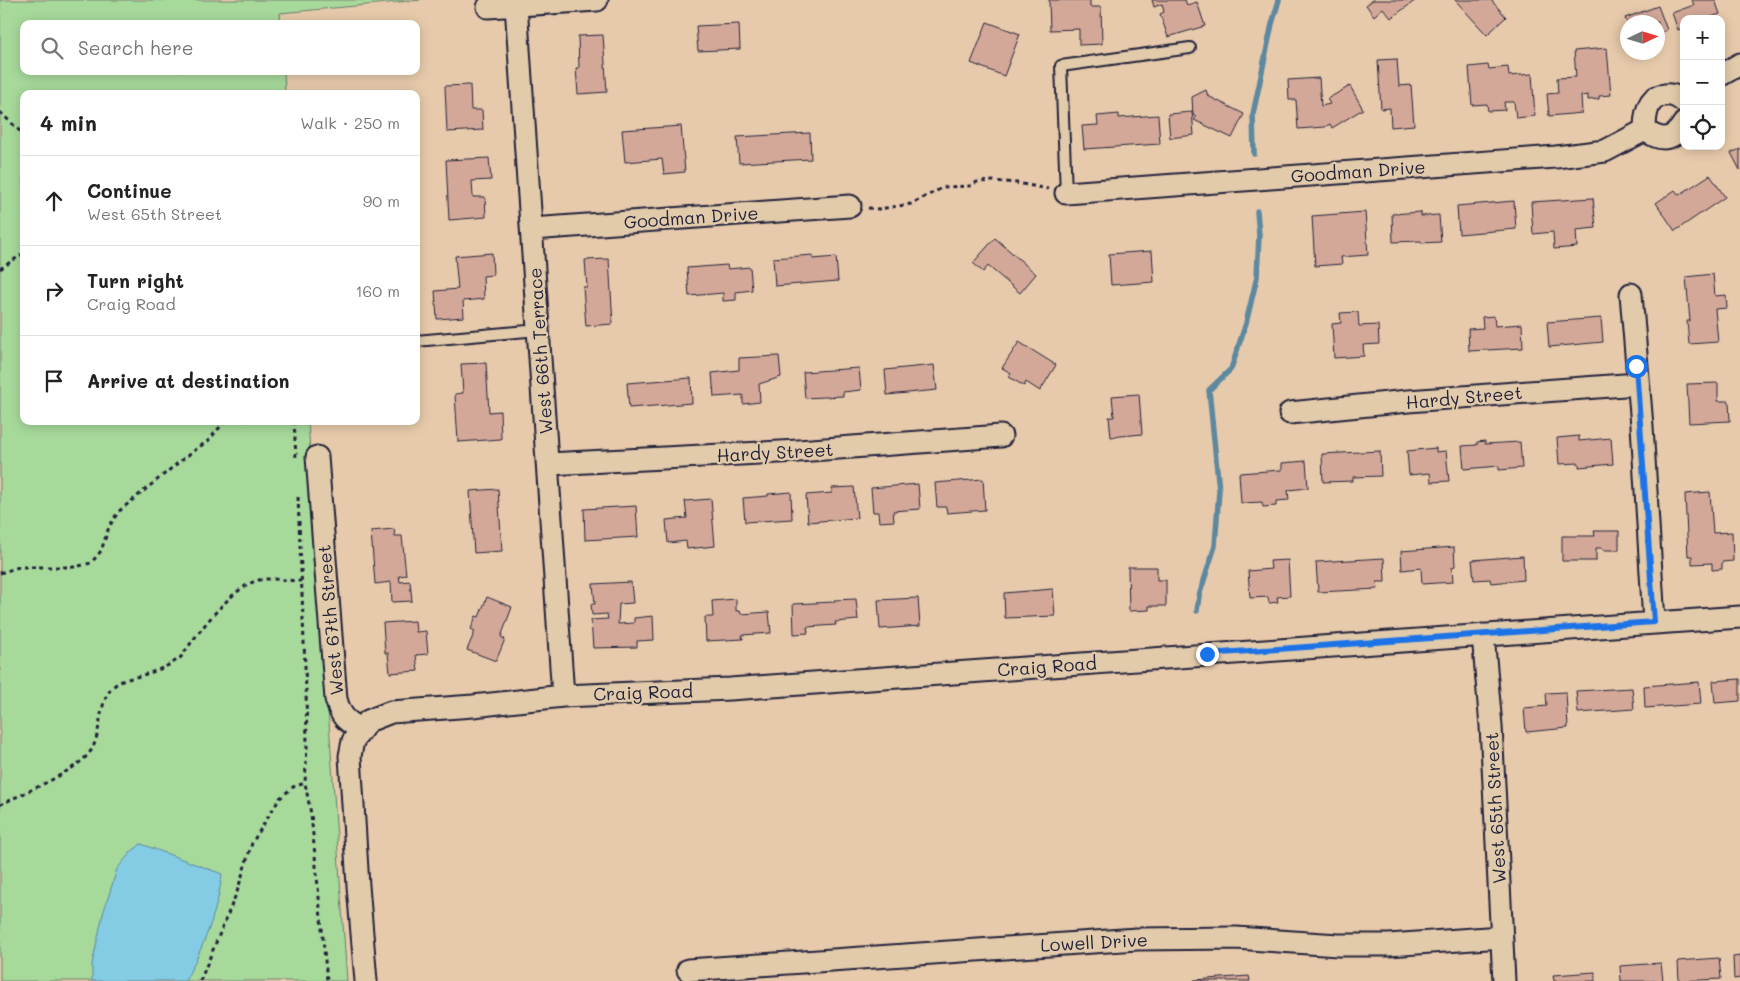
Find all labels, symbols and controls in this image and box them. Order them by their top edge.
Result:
north arrow [1620,15,1665,60]
map controls [1680,15,1725,150]
button: + [1680,15,1725,60]
search box [20,20,420,75]
icon: search [38,34,66,62]
text: Search here [78,35,194,60]
button: − [1680,60,1725,105]
button: locate [1680,105,1725,150]
text: 4 min [40,109,97,136]
text: Walk · 250 m [300,112,400,133]
street label: Goodman Drive [1290,154,1426,188]
text: Continue [87,178,172,203]
icon: ahead [40,187,68,215]
text: 90 m [363,190,400,211]
street label: Goodman Drive [623,200,759,234]
text: West 65th Street [87,203,222,224]
street label: West 66th Terrace [522,267,558,435]
text: Turn right [87,268,184,293]
icon: right [40,277,68,305]
text: 160 m [355,280,400,301]
text: Craig Road [87,293,176,314]
route start [1625,355,1648,378]
icon: arrive [40,367,68,395]
text: Arrive at destination [87,368,290,393]
street label: Hardy Street [1405,380,1523,414]
street label: Hardy Street [716,437,834,467]
street label: West 67th Street [311,544,349,696]
route end [1196,643,1219,666]
street label: Craig Road [996,651,1098,681]
street label: Craig Road [593,678,693,706]
street label: West 65th Street [1479,732,1511,884]
street label: Lowell Drive [1040,927,1148,957]

